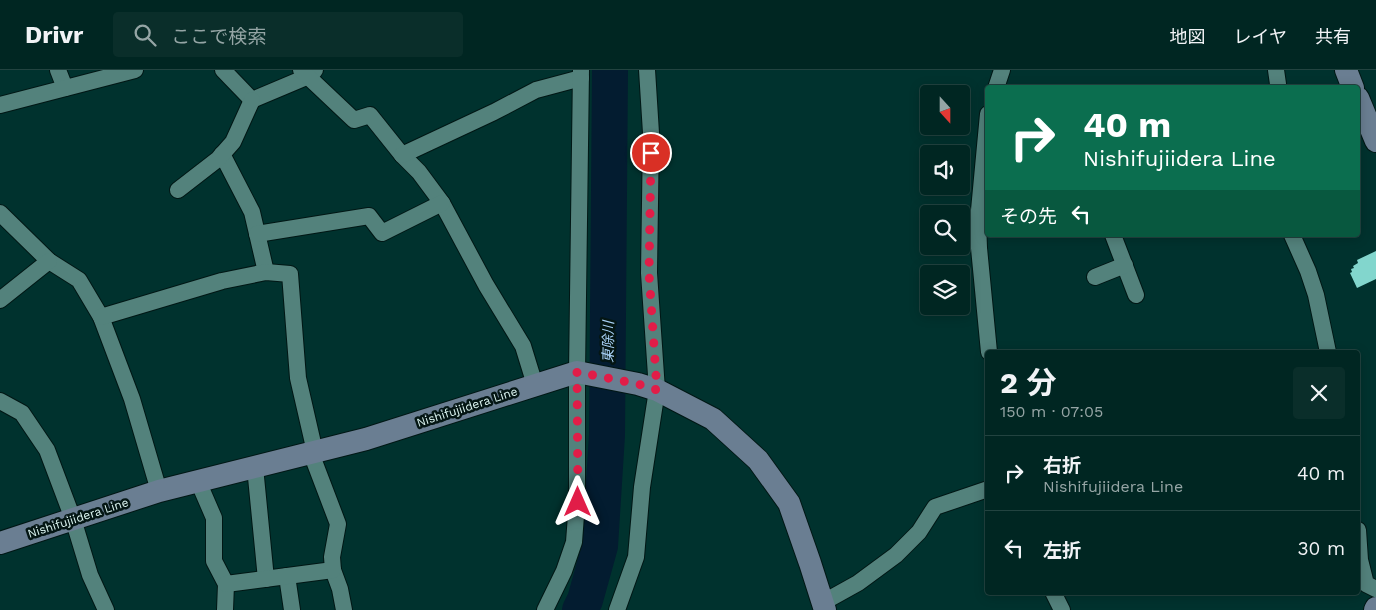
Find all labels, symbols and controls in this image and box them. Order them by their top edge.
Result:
search box [113,12,463,57]
text: Drivr [25,21,83,49]
icon: search [131,21,159,49]
text: ここで検索 [171,25,266,48]
text: 地図 [1170,26,1206,47]
text: レイヤ [1234,26,1287,47]
text: 共有 [1315,26,1351,47]
north arrow [920,85,970,135]
map controls [920,85,970,315]
text: 40 m [1083,104,1171,146]
icon: right [1000,105,1065,170]
pin [630,132,672,174]
icon: arrive [637,139,665,167]
button: sound [920,145,970,195]
text: Nishifujiidera Line [1083,146,1276,171]
icon: left [1067,200,1095,228]
button: search [920,205,970,255]
text: その先 [1000,205,1057,228]
button: layers [920,265,970,315]
water label: 東除川 [600,319,616,363]
text: 2 分 [1000,365,1056,400]
button: close [1293,367,1345,419]
street label: Nishifujiidera Line [415,384,519,430]
text: 150 m · 07:05 [1000,402,1103,421]
text: 右折 [1043,454,1081,477]
icon: right [1000,459,1028,487]
text: 40 m [1297,462,1345,485]
position arrow [551,475,603,527]
text: Nishifujiidera Line [1043,477,1183,496]
street label: Nishifujiidera Line [26,495,130,541]
icon: left [1000,534,1028,562]
text: 30 m [1298,537,1345,560]
text: 左折 [1043,539,1081,562]

